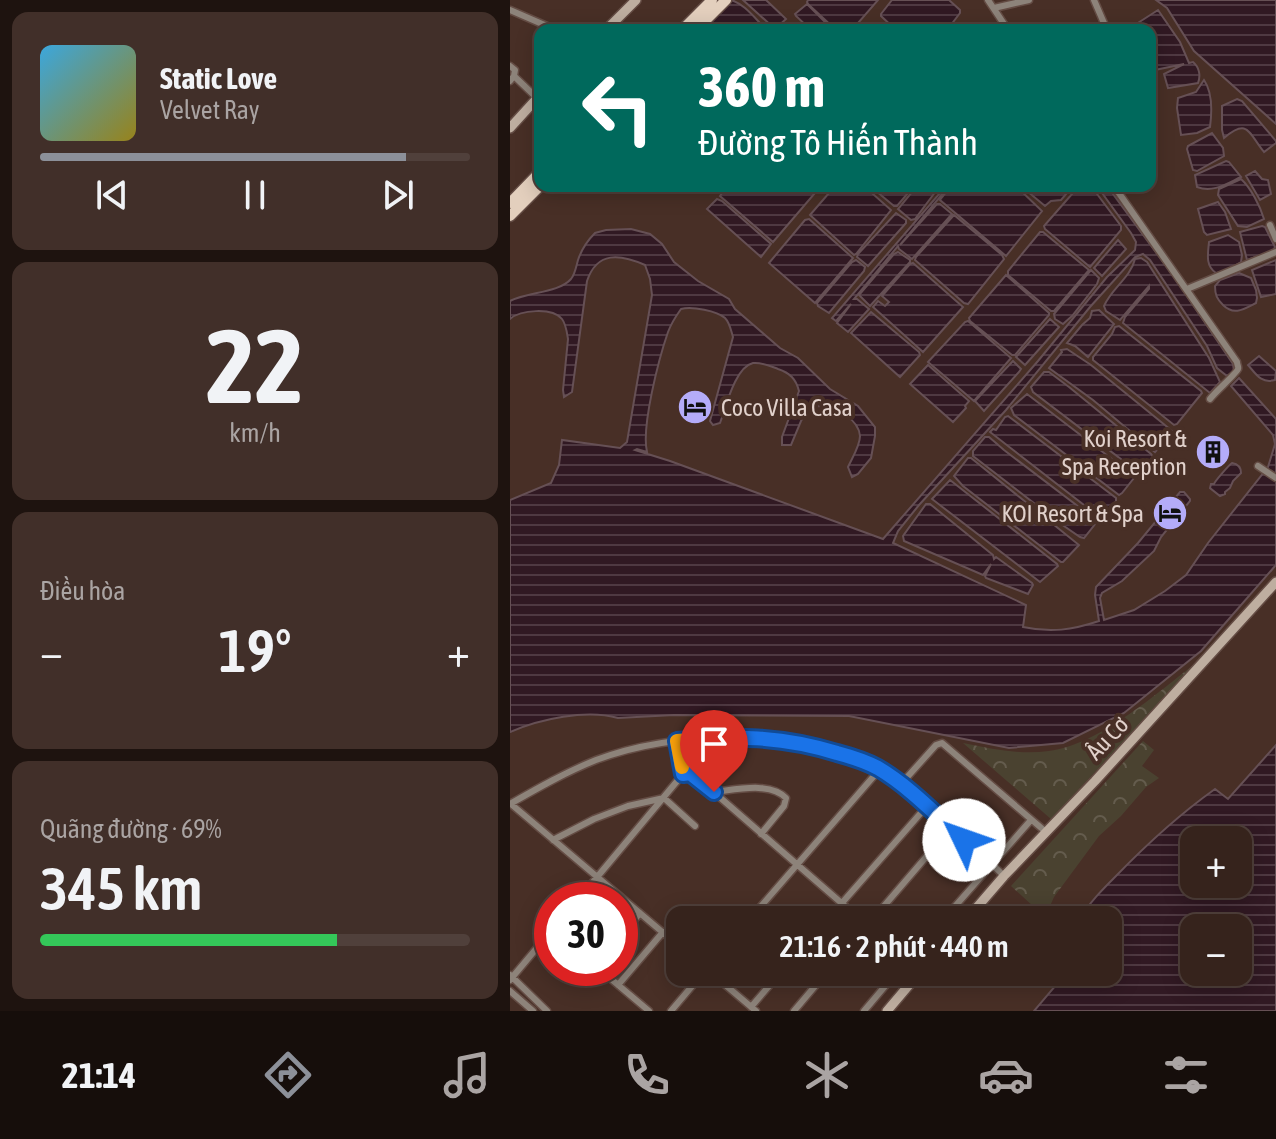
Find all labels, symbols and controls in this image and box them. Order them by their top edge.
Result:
text: 360 m [698,55,825,119]
icon: left [566,56,670,160]
text: Static Love [160,61,277,95]
text: Velvet Ray [160,95,260,125]
text: Đường Tô Hiến Thành [698,121,978,163]
icon: previous [90,173,134,217]
icon: pause [233,173,277,217]
icon: next [376,173,420,217]
text: 22 [206,306,304,425]
hotel icon: Coco Villa Casa [676,388,714,426]
place label: Coco Villa Casa [721,394,853,421]
text: km/h [229,418,281,448]
place label: Koi Resort & Spa Reception [1062,425,1188,480]
building icon: Koi Resort & Spa Reception [1194,433,1232,471]
hotel icon: KOI Resort & Spa [1151,494,1189,532]
place label: KOI Resort & Spa [1001,500,1144,527]
text: Điều hòa [40,576,125,606]
text: 19° [219,616,291,685]
text: − [40,626,63,676]
text: + [447,626,470,676]
pin [680,710,748,792]
street label: Âu Cơ [1081,711,1133,765]
icon: arrive [692,722,736,766]
position arrow [922,798,1006,882]
text: Quãng đường · 69% [40,814,222,844]
map controls [1180,826,1252,986]
button: + [1180,826,1252,898]
text: 345 km [40,854,202,923]
speed limit sign: 30 [534,882,638,986]
button: − [1180,914,1252,986]
text: 21:16 · 2 phút · 440 m [779,929,1009,963]
icon: directions [260,1047,316,1103]
icon: music [439,1047,495,1103]
icon: phone [619,1047,675,1103]
icon: climate [799,1047,855,1103]
icon: car [978,1047,1034,1103]
icon: filters [1158,1047,1214,1103]
text: 21:14 [62,1054,136,1096]

